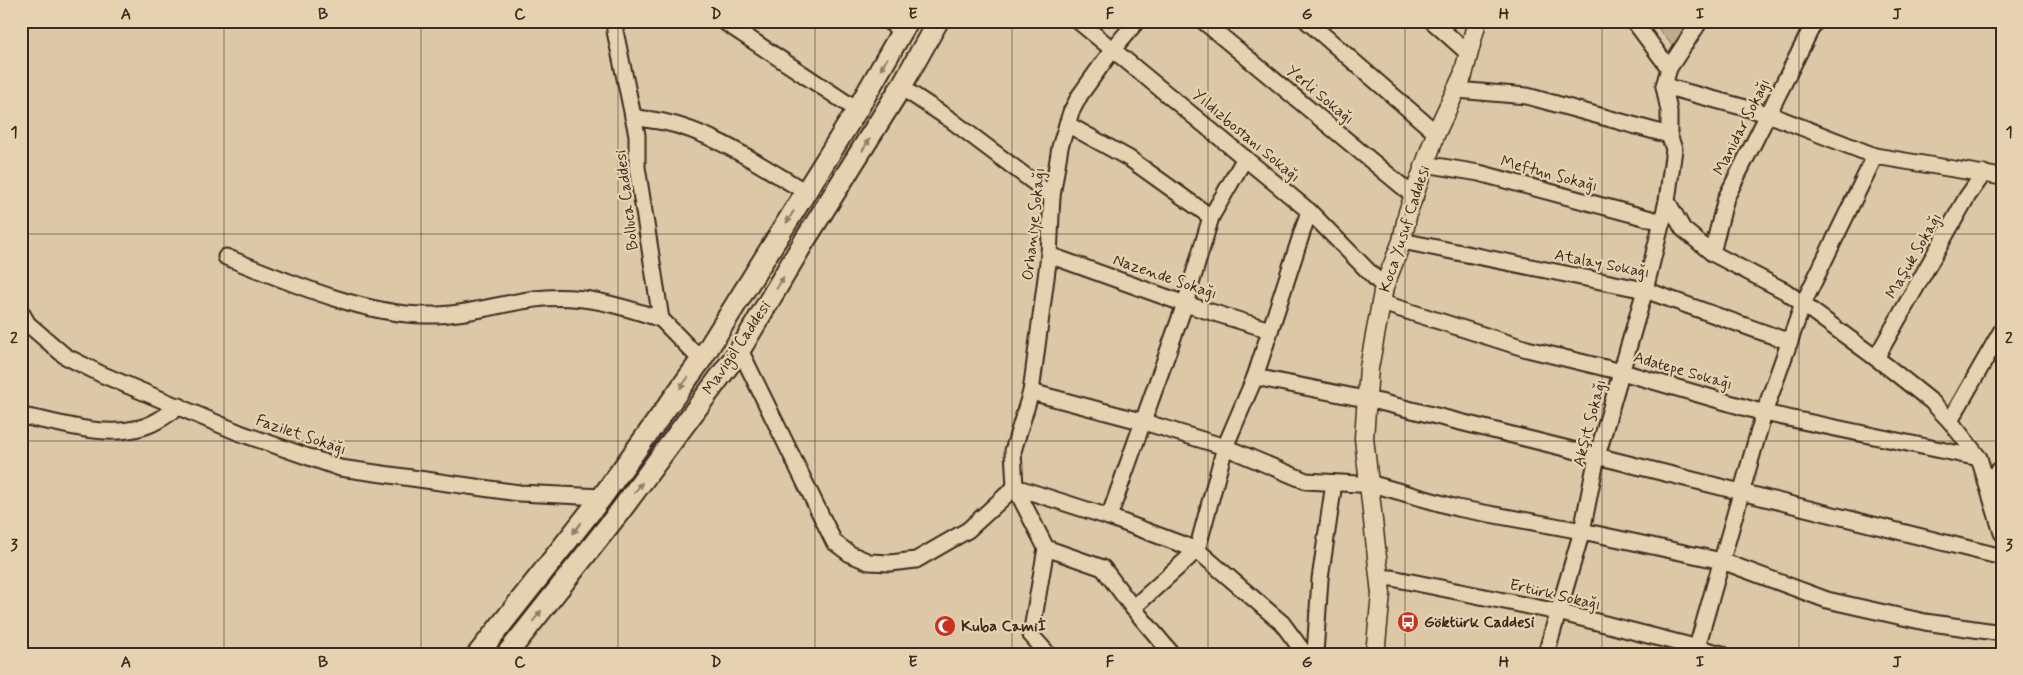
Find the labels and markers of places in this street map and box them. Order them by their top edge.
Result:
bus stop icon: Göktürk Caddesi [1396,610,1420,634]
place label: Göktürk Caddesi [1424,612,1535,633]
mosque icon: Kuba Camiİ [933,614,957,638]
place label: Kuba Camiİ [961,616,1047,637]

